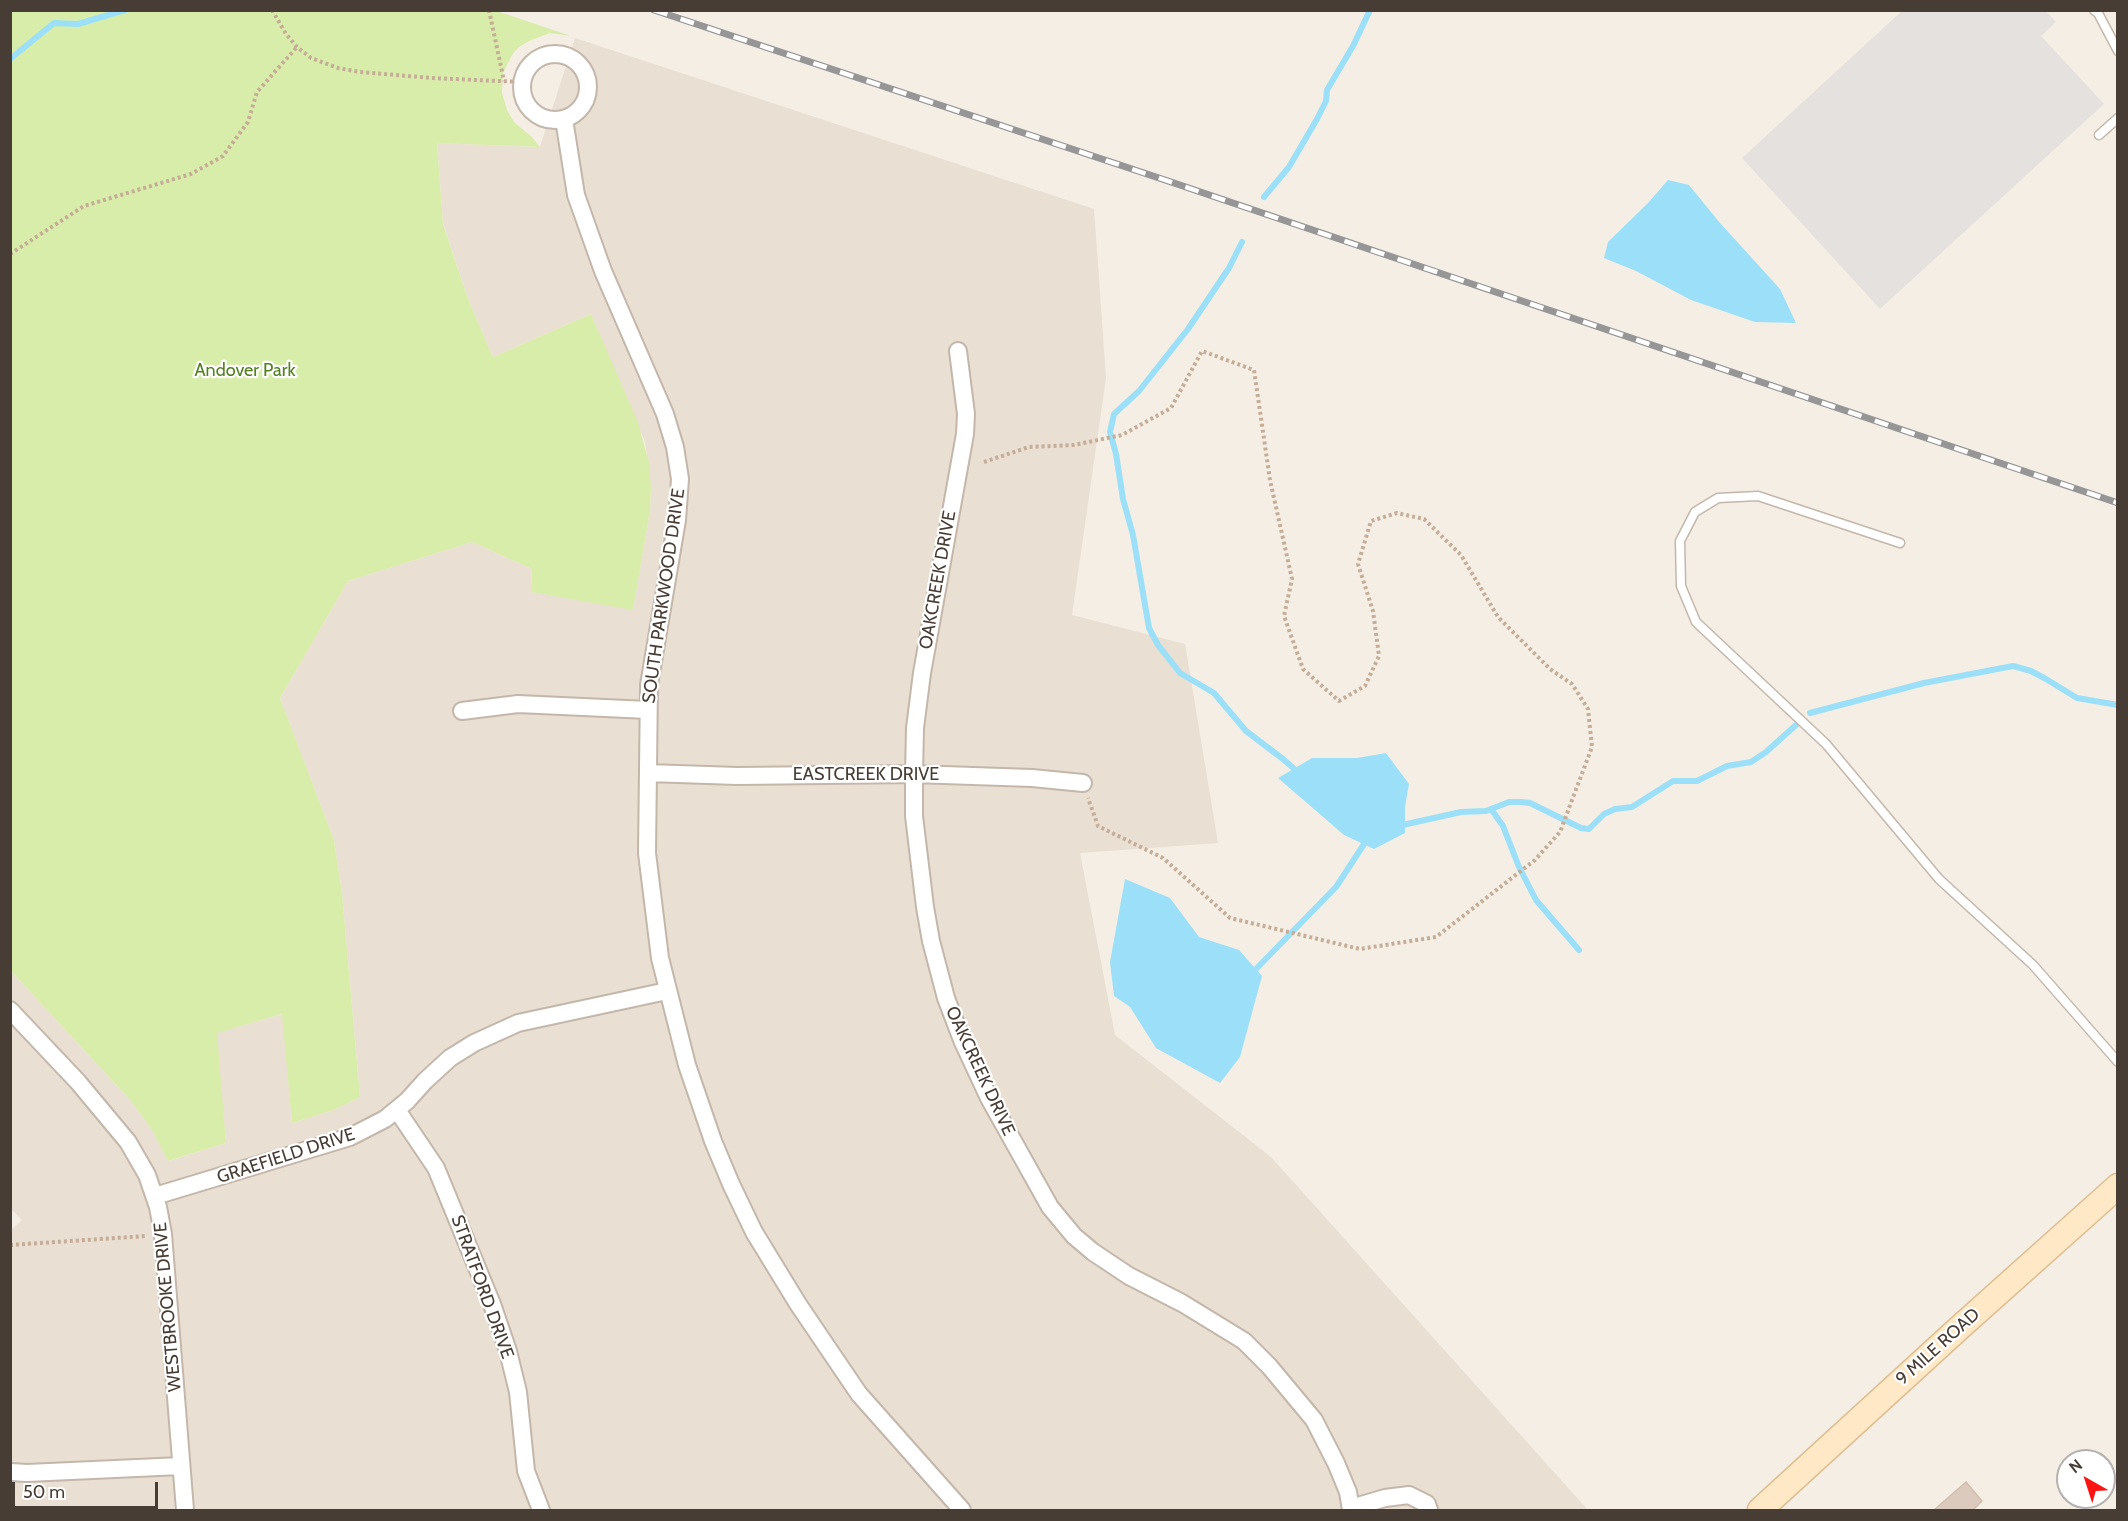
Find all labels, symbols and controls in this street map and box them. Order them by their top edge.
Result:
park label: Andover Park [195,360,295,382]
street label: SOUTH PARKWOOD DRIVE [638,487,690,705]
street label: OAKCREEK DRIVE [915,509,961,651]
street label: EASTCREEK DRIVE [793,764,939,786]
street label: OAKCREEK DRIVE [941,1003,1019,1139]
street label: GRAEFIELD DRIVE [214,1124,358,1188]
street label: STRATFORD DRIVE [446,1212,518,1362]
street label: WESTBROOKE DRIVE [150,1221,186,1393]
street label: 9 MILE ROAD [1892,1304,1984,1390]
north arrow [2056,1449,2116,1509]
text: N [2065,1455,2086,1477]
scale bar [15,1470,160,1508]
text: 50 m [23,1481,65,1503]

